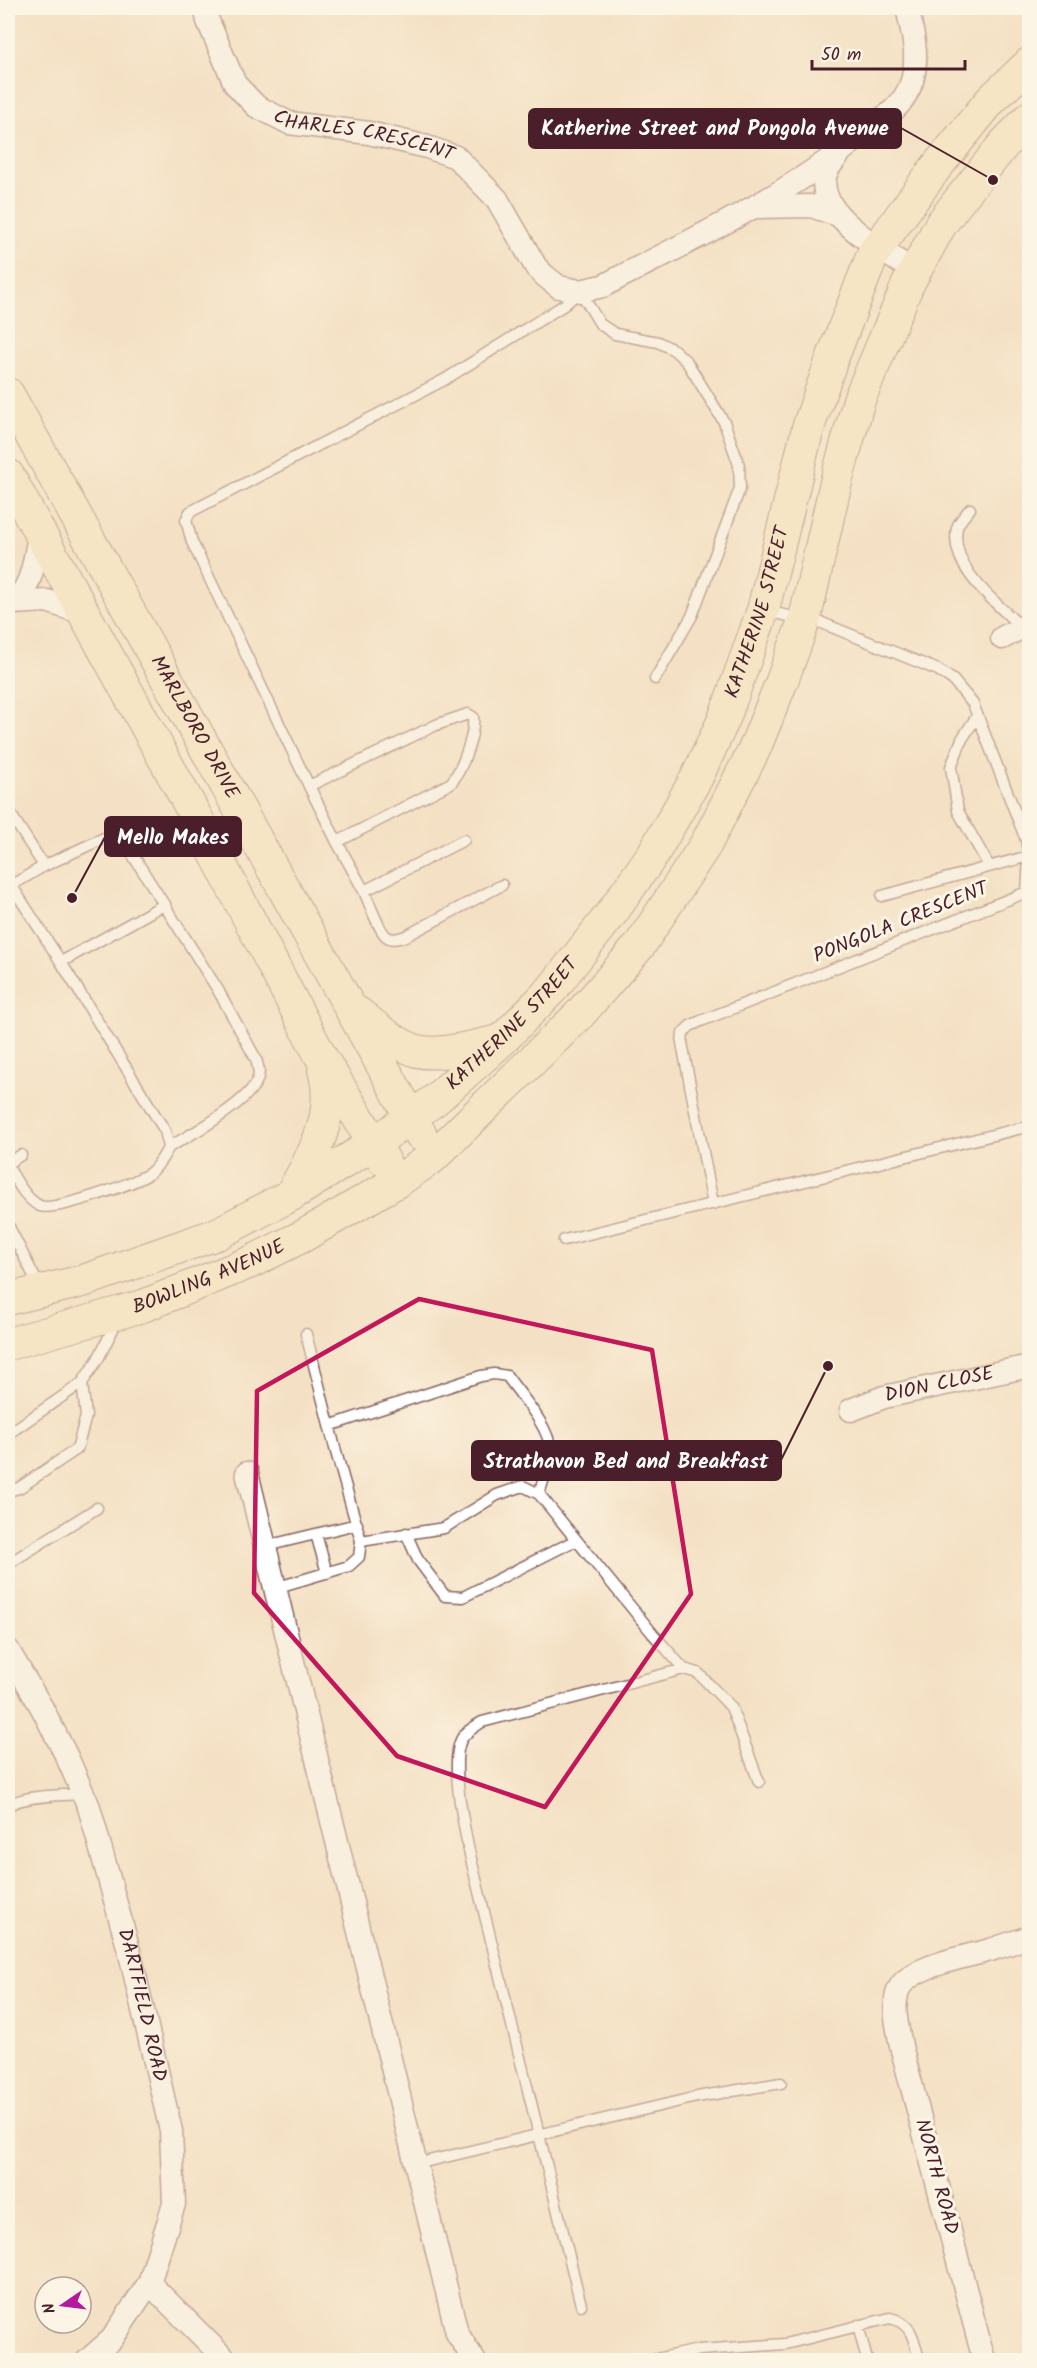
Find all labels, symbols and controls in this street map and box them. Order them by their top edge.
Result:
scale bar [812,33,965,71]
text: 50 m [821,41,861,70]
street label: CHARLES CRESCENT [267,101,460,172]
callout: Katherine Street and Pongola Avenue [529,109,901,148]
text: Katherine Street and Pongola Avenue [541,113,889,146]
street label: KATHERINE STREET [717,521,800,703]
street label: MARLBORO DRIVE [141,650,248,807]
callout: Mello Makes [105,817,241,856]
text: Mello Makes [117,822,229,855]
street label: PONGOLA CRESCENT [809,872,995,973]
street label: KATHERINE STREET [439,949,588,1099]
street label: BOWLING AVENUE [129,1231,292,1324]
street label: DION CLOSE [882,1358,998,1412]
callout: Strathavon Bed and Breakfast [472,1441,781,1480]
text: Strathavon Bed and Breakfast [483,1446,769,1479]
street label: DARTFIELD ROAD [108,1925,175,2085]
street label: NORTH ROAD [905,2116,967,2239]
north arrow [33,2275,93,2335]
text: N [37,2300,63,2316]

